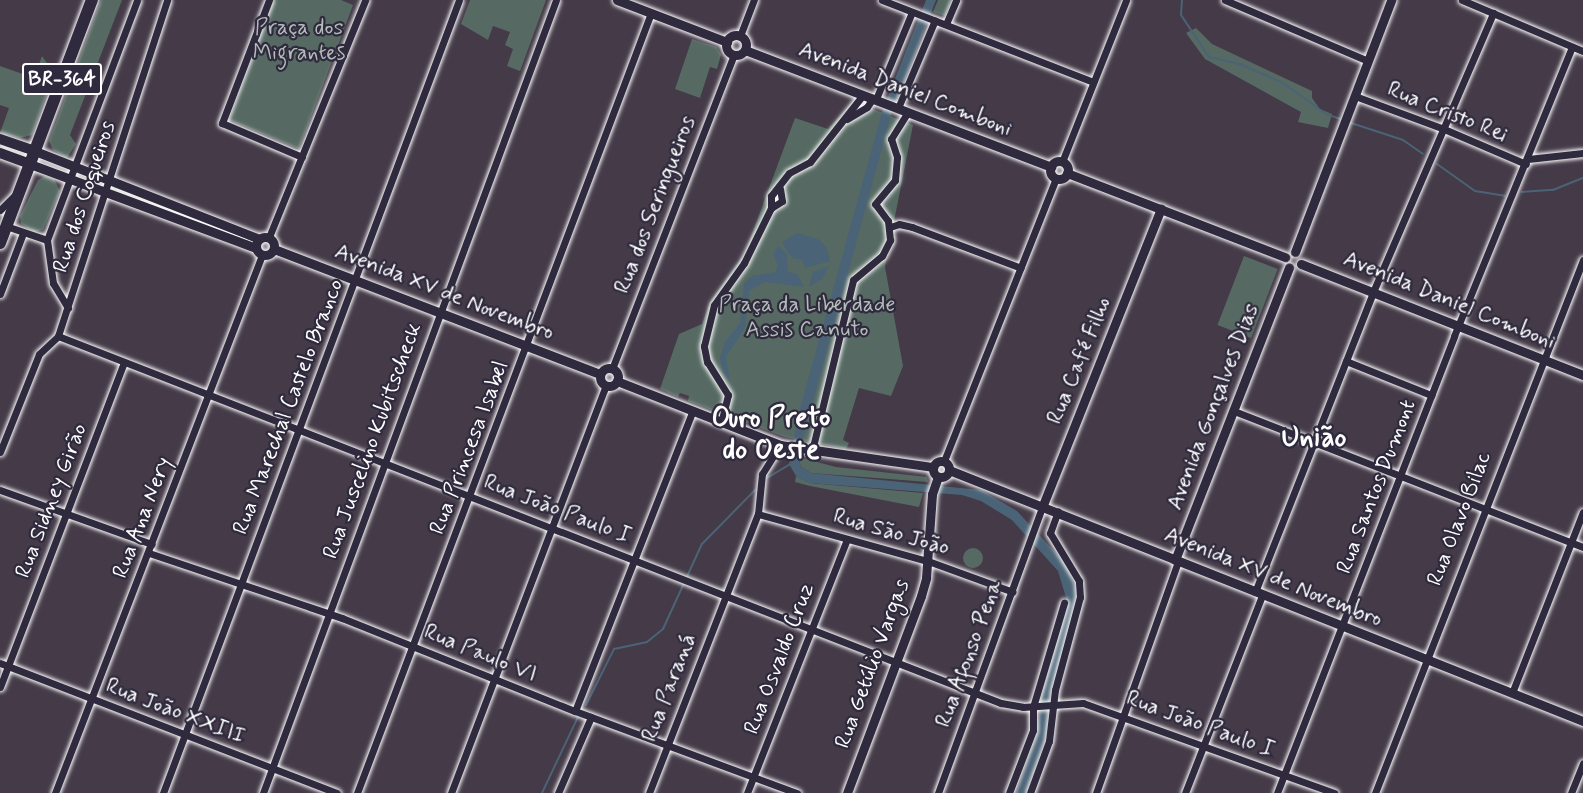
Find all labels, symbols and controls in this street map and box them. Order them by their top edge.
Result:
park label: Praça dos Migrantes [253,15,345,66]
street label: Avenida Daniel Comboni [794,37,1016,143]
road number: BR-364 [22,61,103,97]
street label: Rua Cristo Rei [1383,77,1511,149]
street label: Rua dos Seringueiros [609,110,703,300]
street label: Rua dos Coqueiros [47,116,123,278]
street label: Avenida XV de Novembro [331,239,557,347]
street label: Avenida Daniel Comboni [1339,246,1559,356]
street label: Rua Marechal Castelo Branco [227,274,351,540]
park label: Praça da Liberdade Assis Canuto [718,292,896,344]
street label: Rua Café Filho [1043,294,1117,428]
street label: Avenida Gonçalves Dias [1163,301,1265,513]
street label: Rua Juscelino Kubitscheck [318,320,428,562]
street label: Rua Princesa Isabel [424,355,516,541]
street label: Rua Santos Dumont [1330,392,1424,582]
district label: Ouro Preto do Oeste [711,402,831,468]
street label: Rua Sidney Girão [11,421,93,581]
district label: União [1281,422,1347,456]
street label: Rua Olavo Bilac [1423,449,1497,589]
street label: Rua Ana Nery [108,455,178,581]
street label: Rua João Paulo I [482,471,632,549]
street label: Rua São João [830,504,952,562]
street label: Avenida XV de Novembro [1161,522,1385,634]
street label: Rua Getúlio Vargas [831,577,915,751]
street label: Rua Osvaldo Cruz [739,579,821,739]
street label: Rua Afonso Pena [932,579,1008,729]
street label: Rua Paulo VI [421,620,539,688]
street label: Rua Paraná [638,632,702,744]
street label: Rua João XXIII [101,673,249,751]
street label: Rua João Paulo I [1125,687,1275,763]

